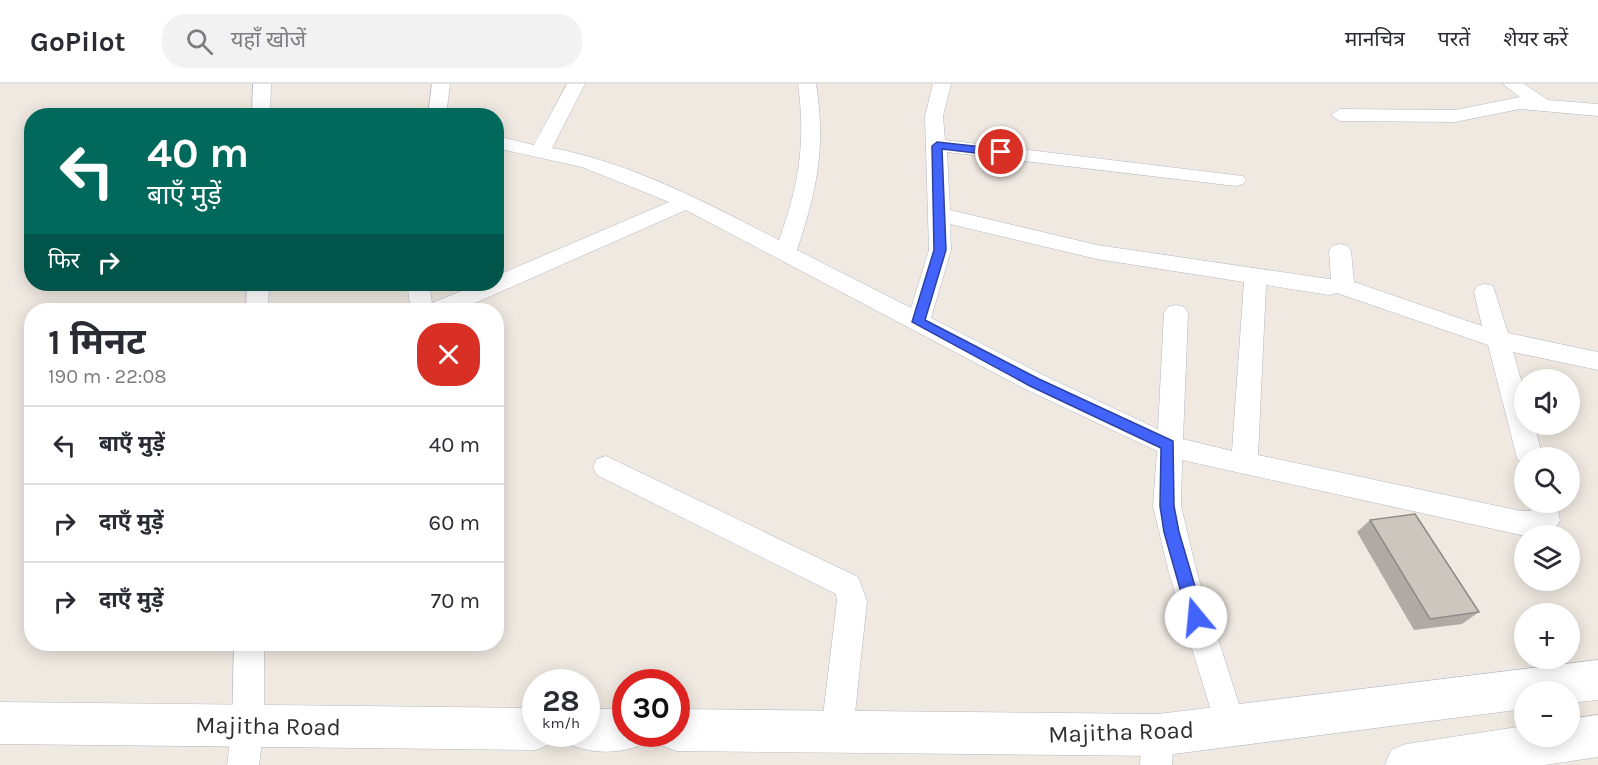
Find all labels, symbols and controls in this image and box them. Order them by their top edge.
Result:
search box [162,14,582,68]
text: GoPilot [30,25,126,58]
icon: search [183,25,216,58]
text: यहाँ खोजें [231,27,306,53]
text: मानचित्र [1345,27,1405,51]
text: परतें [1438,27,1470,51]
text: शेयर करें [1503,27,1568,51]
pin [975,126,1026,177]
text: 40 m [147,128,249,178]
icon: left [48,132,126,210]
icon: arrive [984,135,1017,168]
text: बाएँ मुड़ें [147,179,221,211]
icon: right [92,246,125,279]
text: फिर [48,248,80,274]
text: 1 मिनट [48,321,146,363]
button: close [417,323,480,386]
text: 190 m · 22:08 [48,365,167,388]
map controls [1514,369,1580,747]
button: sound [1514,369,1580,435]
icon: left [48,429,81,462]
text: बाएँ मुड़ें [99,431,165,457]
text: 40 m [429,432,480,458]
button: search [1514,447,1580,513]
icon: right [48,507,81,540]
text: दाएँ मुड़ें [99,509,164,535]
text: 60 m [429,510,480,536]
button: layers [1514,525,1580,591]
icon: right [48,585,81,618]
position arrow [1164,585,1228,649]
text: दाएँ मुड़ें [99,587,164,613]
text: 70 m [431,588,480,614]
button: + [1514,603,1580,669]
speed limit sign: 30 [612,669,690,747]
button: − [1514,681,1580,747]
text: 28 [542,683,580,719]
street label: Majitha Road [195,711,341,741]
text: km/h [542,714,580,732]
street label: Majitha Road [1048,715,1194,749]

